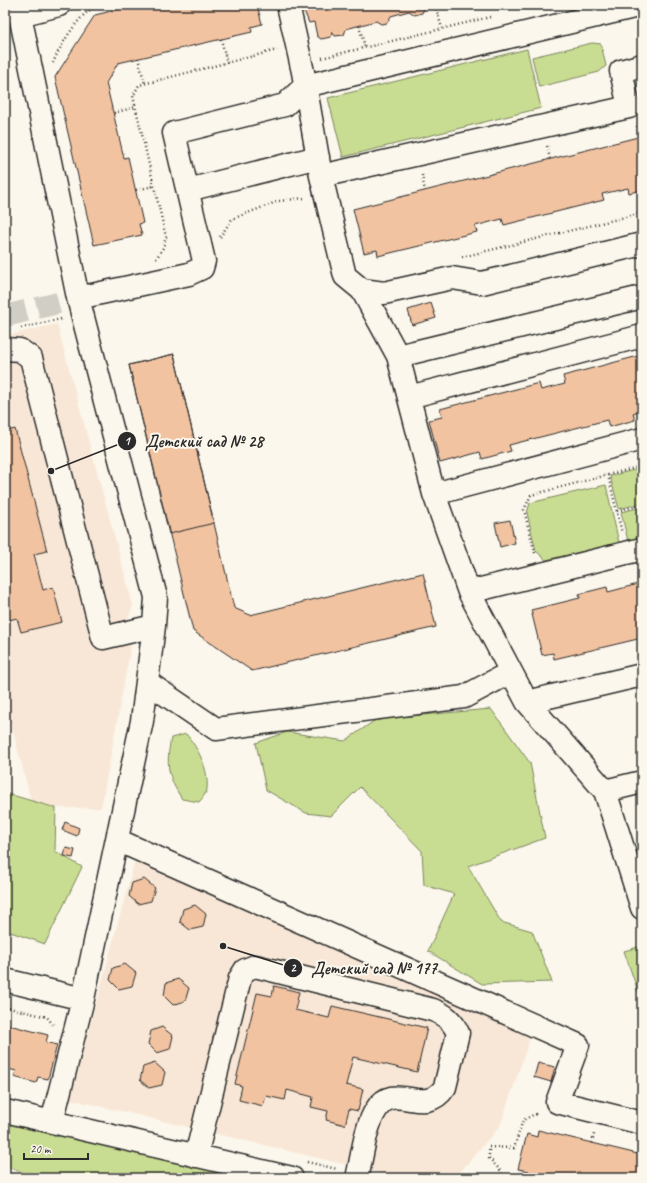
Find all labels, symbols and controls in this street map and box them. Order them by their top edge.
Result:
callout: Детский сад № 28 [117,427,271,456]
text: Детский сад № 28 [145,431,265,452]
text: 1 [124,433,131,449]
callout: Детский сад № 177 [283,953,444,982]
text: Детский сад № 177 [311,958,439,979]
text: 2 [290,960,297,976]
scale bar [24,1135,88,1161]
text: 20 m [30,1141,52,1157]

